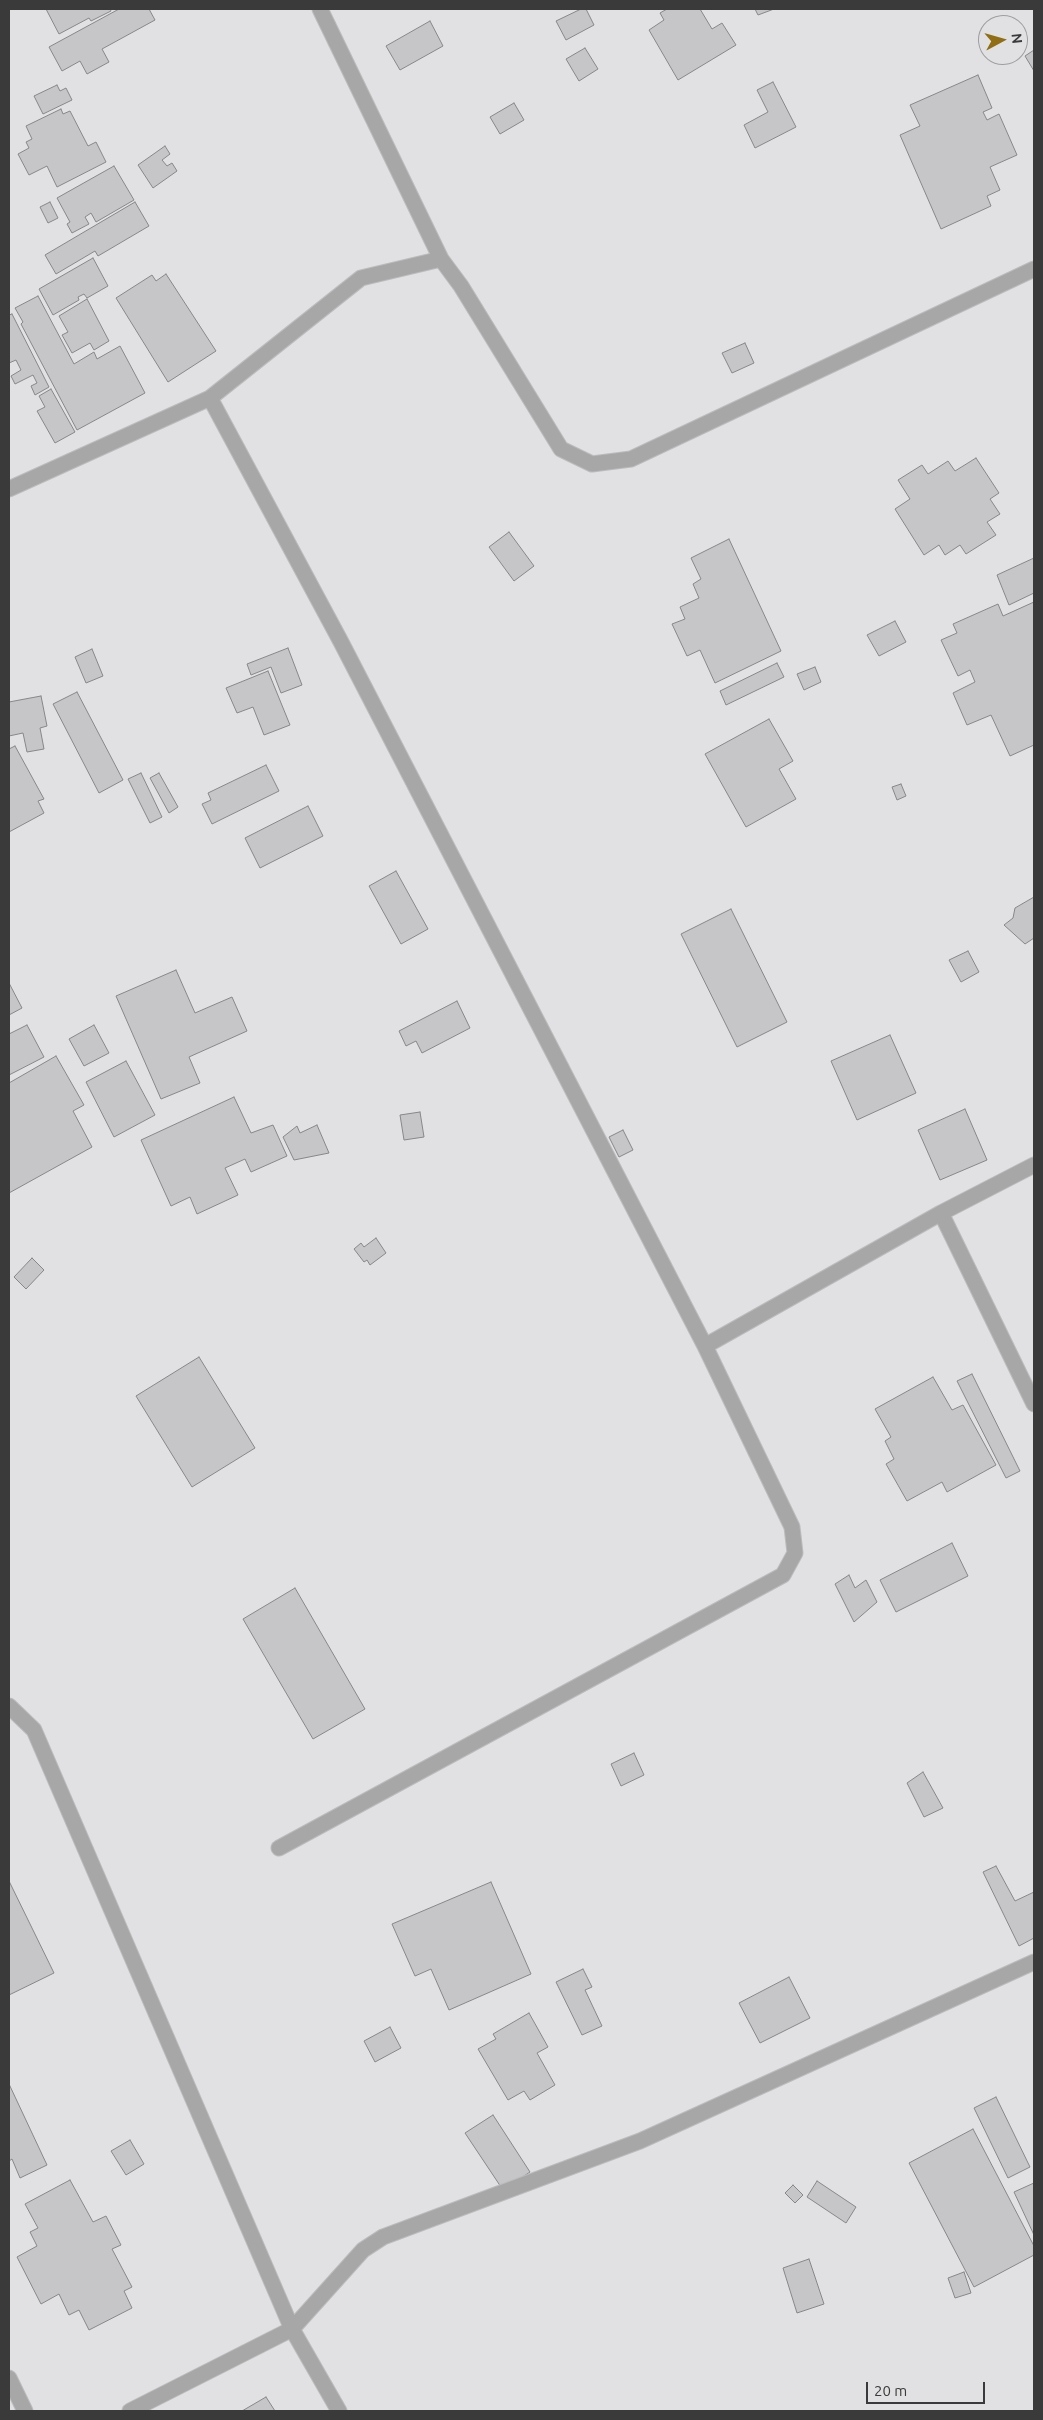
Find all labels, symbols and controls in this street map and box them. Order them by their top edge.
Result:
north arrow [978,15,1028,65]
text: N [1008,32,1025,45]
scale bar [868,2372,987,2404]
text: 20 m [874,2382,907,2399]

